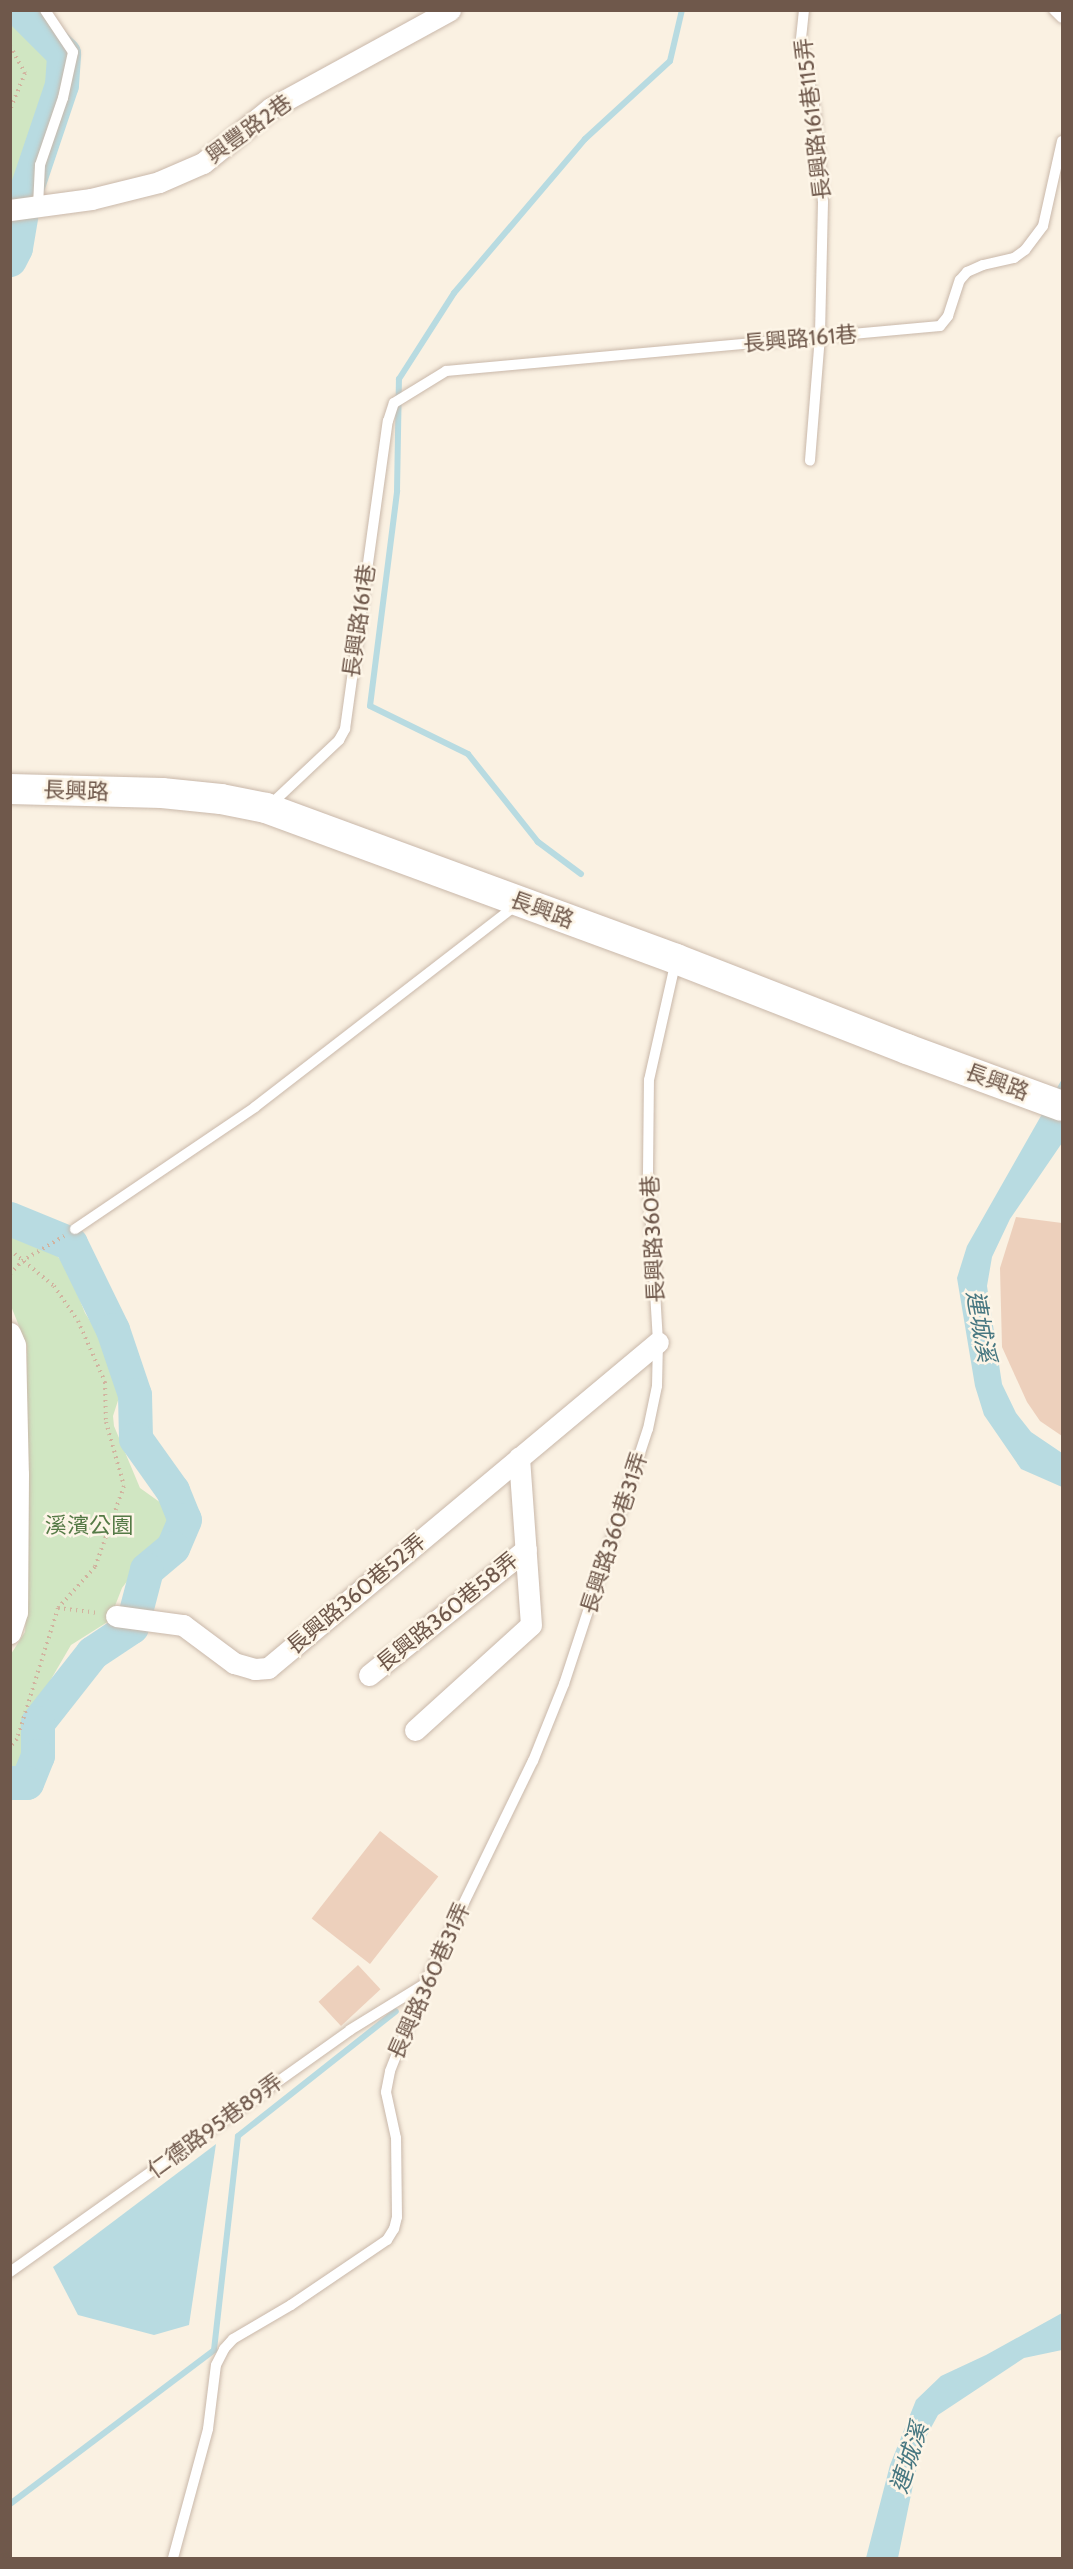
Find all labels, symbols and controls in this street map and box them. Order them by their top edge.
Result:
street label: 長興路161巷115弄 [790,37,836,201]
street label: 興豐路2巷 [201,89,297,169]
street label: 長興路161巷 [742,321,858,357]
street label: 長興路161巷 [338,562,380,680]
street label: 長興路 [43,777,109,805]
street label: 長興路 [506,886,578,934]
street label: 長興路 [961,1058,1033,1106]
street label: 長興路360巷 [636,1175,670,1303]
water label: 連城溪 [961,1288,1001,1364]
street label: 長興路360巷31弄 [575,1449,653,1617]
park label: 溪濱公園 [45,1513,133,1539]
street label: 長興路360巷52弄 [281,1528,431,1660]
street label: 長興路360巷58弄 [371,1547,523,1677]
street label: 長興路360巷31弄 [383,1899,475,2063]
street label: 仁德路95巷89弄 [142,2068,288,2184]
water label: 連城溪 [884,2419,934,2497]

